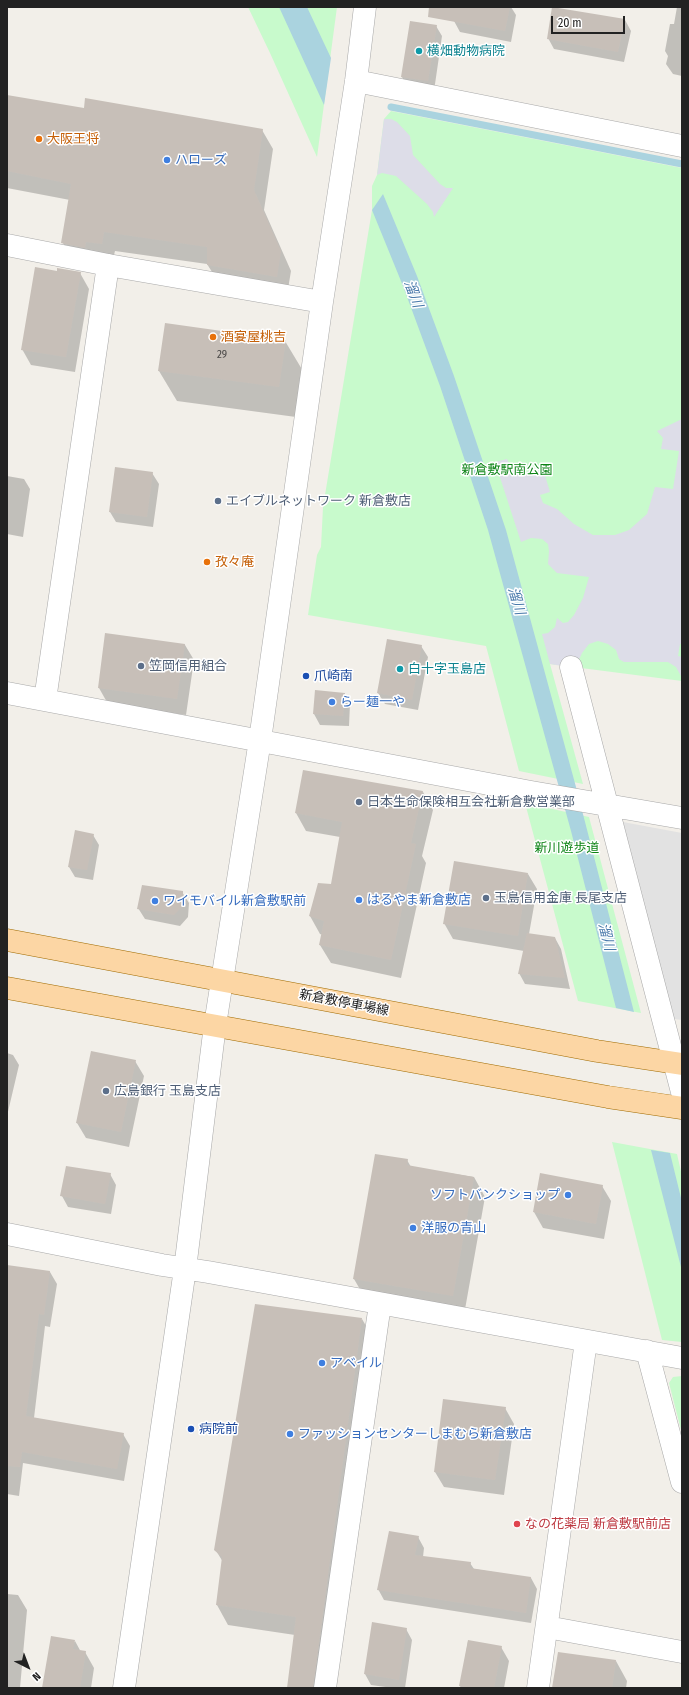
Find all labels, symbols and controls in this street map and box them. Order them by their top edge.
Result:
scale bar [553,8,627,34]
text: 20 m [558,16,582,30]
place label: 横畑動物病院 [427,43,505,59]
marker: 横畑動物病院 [414,46,424,56]
place label: 大阪王将 [47,131,99,147]
marker: 大阪王将 [34,134,44,144]
place label: ハローズ [175,152,227,168]
marker: ハローズ [162,155,172,165]
water label: 溜川 [400,278,426,310]
place label: 酒宴屋桃吉 [221,329,286,345]
marker: 酒宴屋桃吉 [208,332,218,342]
house number: 29 [217,348,227,362]
park label: 新倉敷駅南公園 [462,462,552,478]
place label: エイブルネットワーク 新倉敷店 [226,493,411,509]
marker: エイブルネットワーク 新倉敷店 [213,496,223,506]
place label: 孜々庵 [215,554,254,570]
marker: 孜々庵 [202,557,212,567]
water label: 溜川 [504,585,528,617]
place label: 笠岡信用組合 [149,658,227,674]
marker: 笠岡信用組合 [136,661,146,671]
place label: 白十字玉島店 [408,661,486,677]
marker: 白十字玉島店 [395,664,405,674]
place label: 爪崎南 [314,668,353,684]
marker: 爪崎南 [301,671,311,681]
place label: らー麺一や [340,694,405,710]
marker: らー麺一や [327,697,337,707]
place label: 日本生命保険相互会社新倉敷営業部 [367,794,575,810]
marker: 日本生命保険相互会社新倉敷営業部 [354,797,364,807]
park label: 新川遊歩道 [535,840,599,856]
place label: 玉島信用金庫 長尾支店 [494,890,627,906]
place label: はるやま新倉敷店 [367,892,471,908]
place label: ワイモバイル新倉敷駅前 [163,893,306,909]
marker: 玉島信用金庫 長尾支店 [481,893,491,903]
marker: はるやま新倉敷店 [354,895,364,905]
marker: ワイモバイル新倉敷駅前 [150,896,160,906]
water label: 溜川 [594,921,618,953]
street label: 新倉敷停車場線 [298,987,390,1019]
place label: 広島銀行 玉島支店 [114,1083,221,1099]
marker: 広島銀行 玉島支店 [101,1086,111,1096]
place label: ソフトバンクショップ [430,1187,560,1203]
marker: ソフトバンクショップ [563,1190,573,1200]
place label: 洋服の青山 [421,1220,486,1236]
marker: 洋服の青山 [408,1223,418,1233]
place label: アベイル [330,1355,382,1371]
marker: アベイル [317,1358,327,1368]
place label: 病院前 [199,1421,238,1437]
marker: 病院前 [186,1424,196,1434]
place label: ファッションセンターしまむら新倉敷店 [298,1426,532,1442]
marker: ファッションセンターしまむら新倉敷店 [285,1429,295,1439]
place label: なの花薬局 新倉敷駅前店 [525,1516,671,1532]
marker: なの花薬局 新倉敷駅前店 [512,1519,522,1529]
north arrow [8,1647,48,1687]
text: N [30,1669,43,1683]

